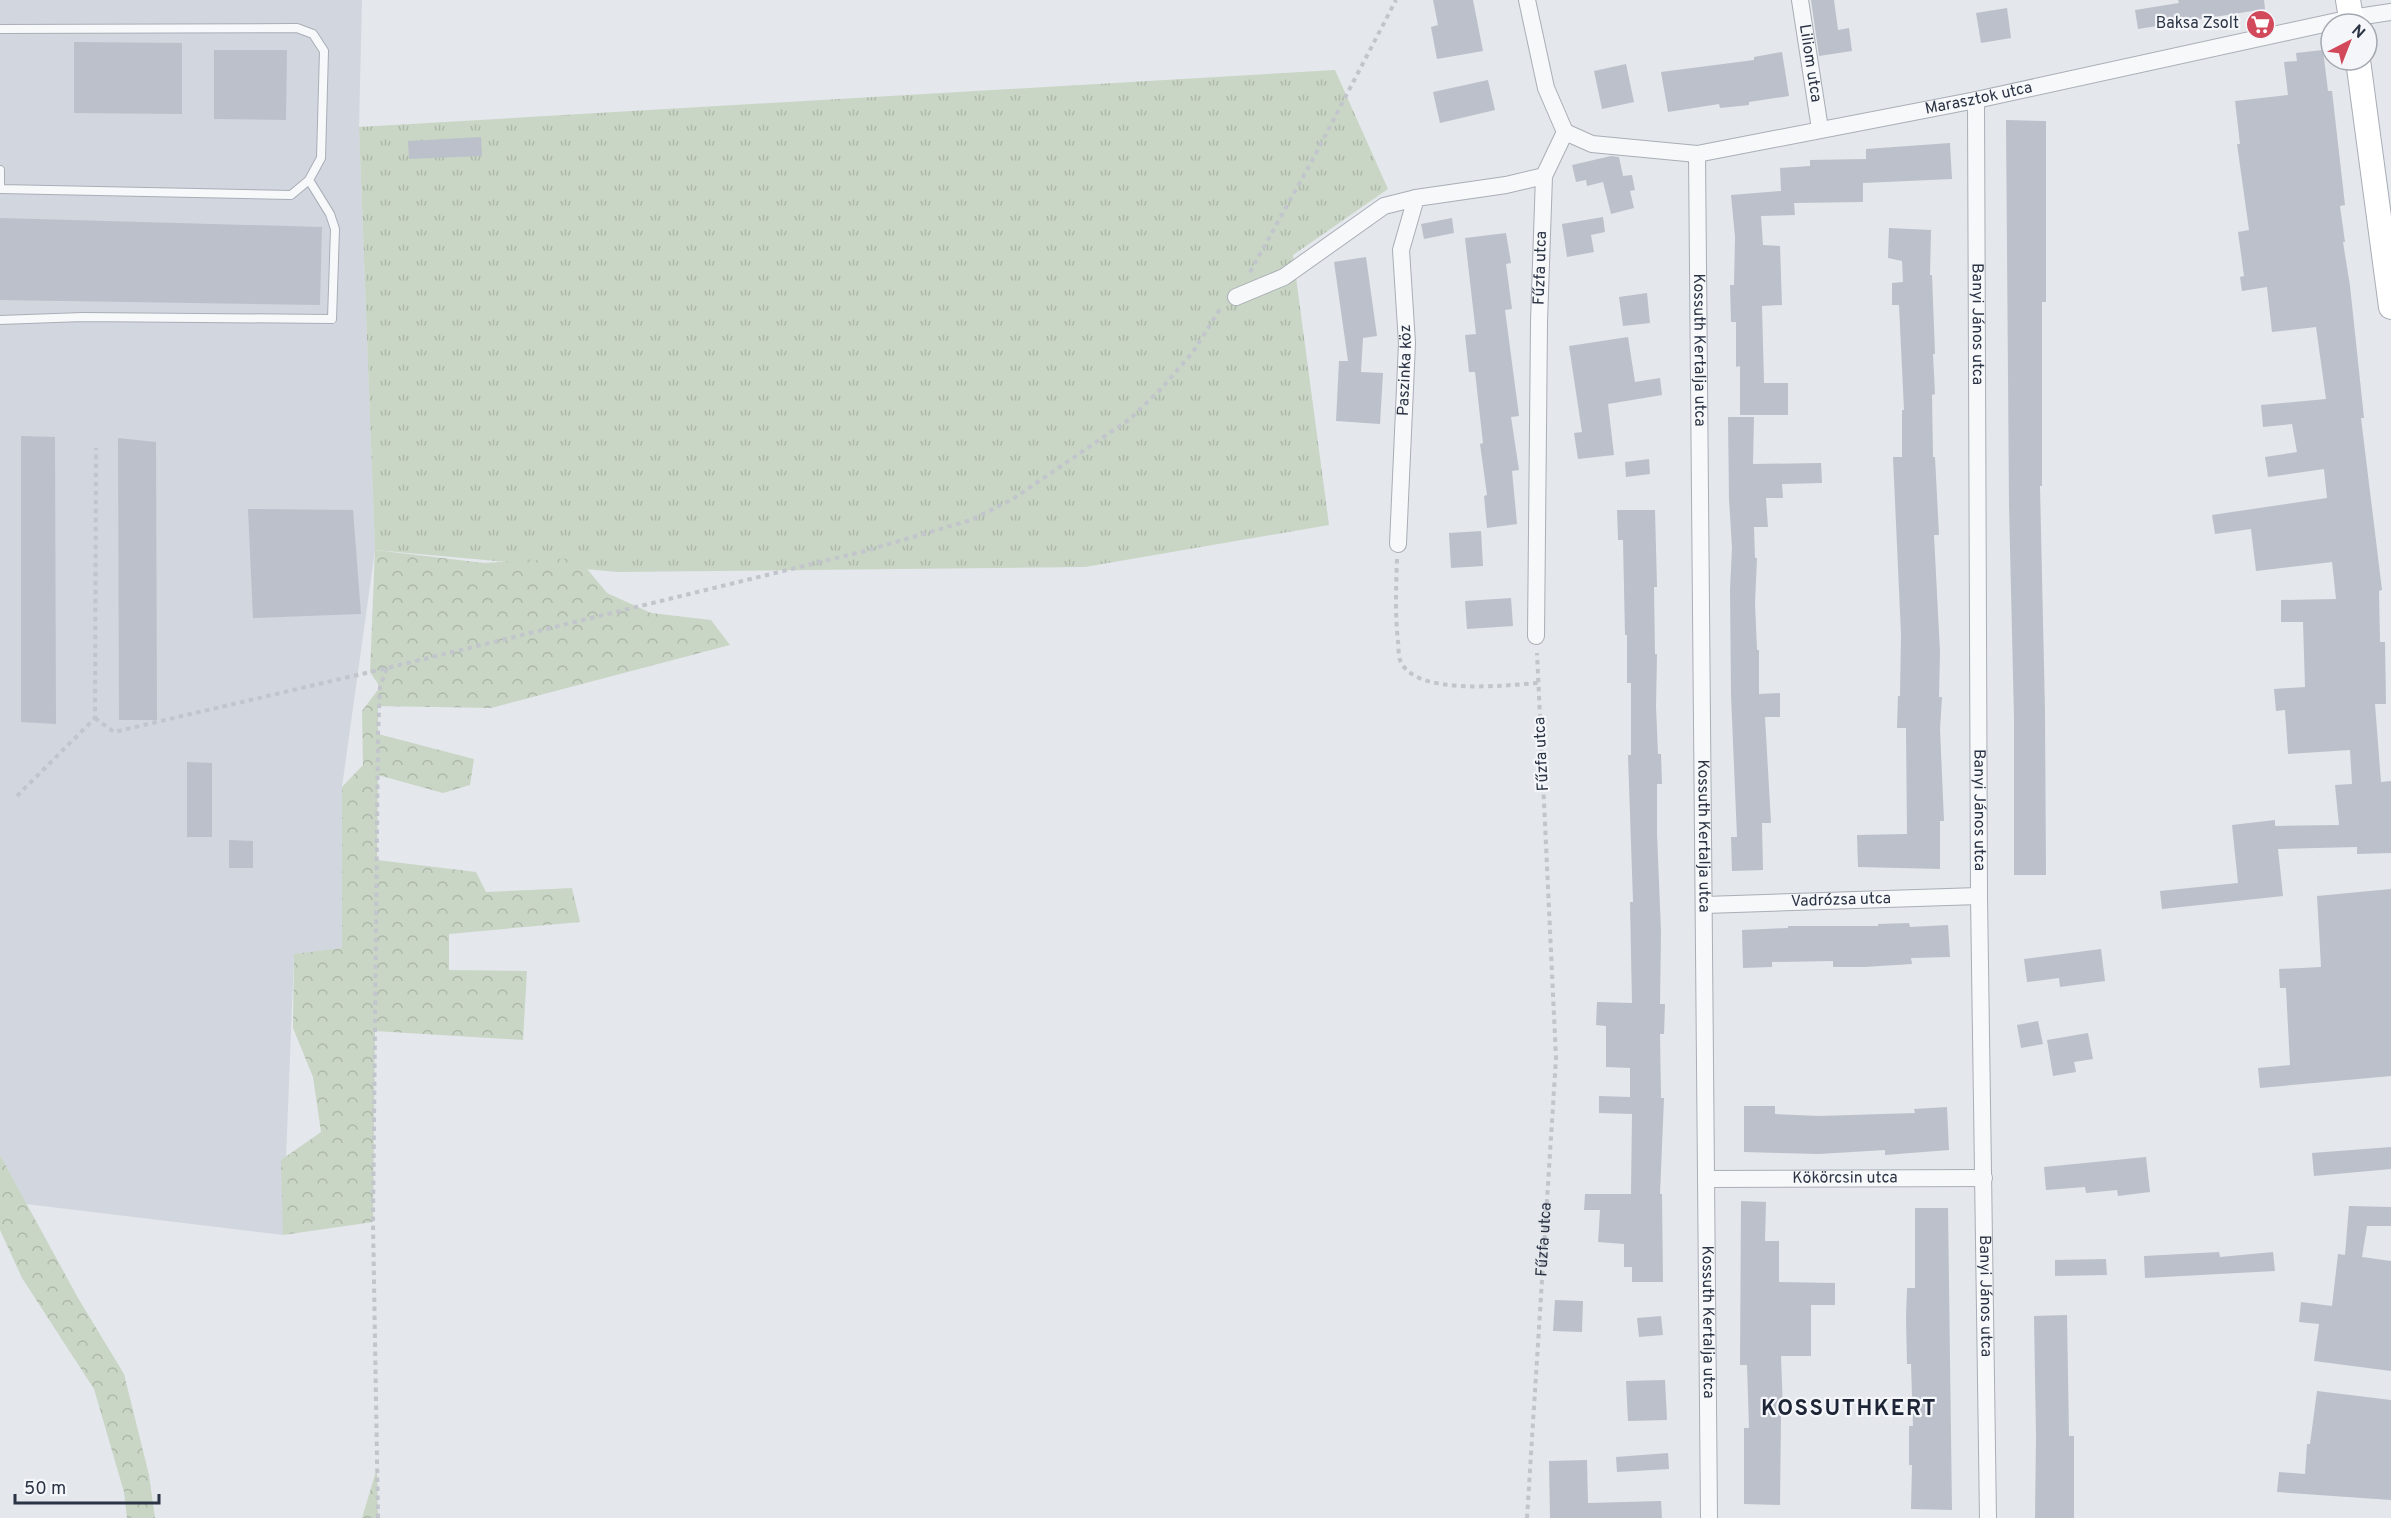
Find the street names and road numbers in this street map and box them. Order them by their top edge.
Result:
street label: Liliom utca [1794,23,1826,104]
street label: Marasztok utca [1923,78,2034,120]
street label: Fűzfa utca [1530,231,1552,306]
street label: Banyi János utca [1967,263,1987,385]
street label: Kossuth Kertalja utca [1688,273,1709,427]
street label: Paszinka köz [1394,324,1417,416]
street label: Fűzfa utca [1530,716,1554,792]
street label: Banyi János utca [1968,749,1989,871]
street label: Kossuth Kertalja utca [1692,759,1714,913]
street label: Vadrózsa utca [1790,889,1891,912]
street label: Kökörcsin utca [1792,1168,1898,1189]
street label: Fűzfa utca [1532,1202,1557,1277]
street label: Banyi János utca [1974,1235,1996,1357]
street label: Kossuth Kertalja utca [1697,1245,1718,1399]

